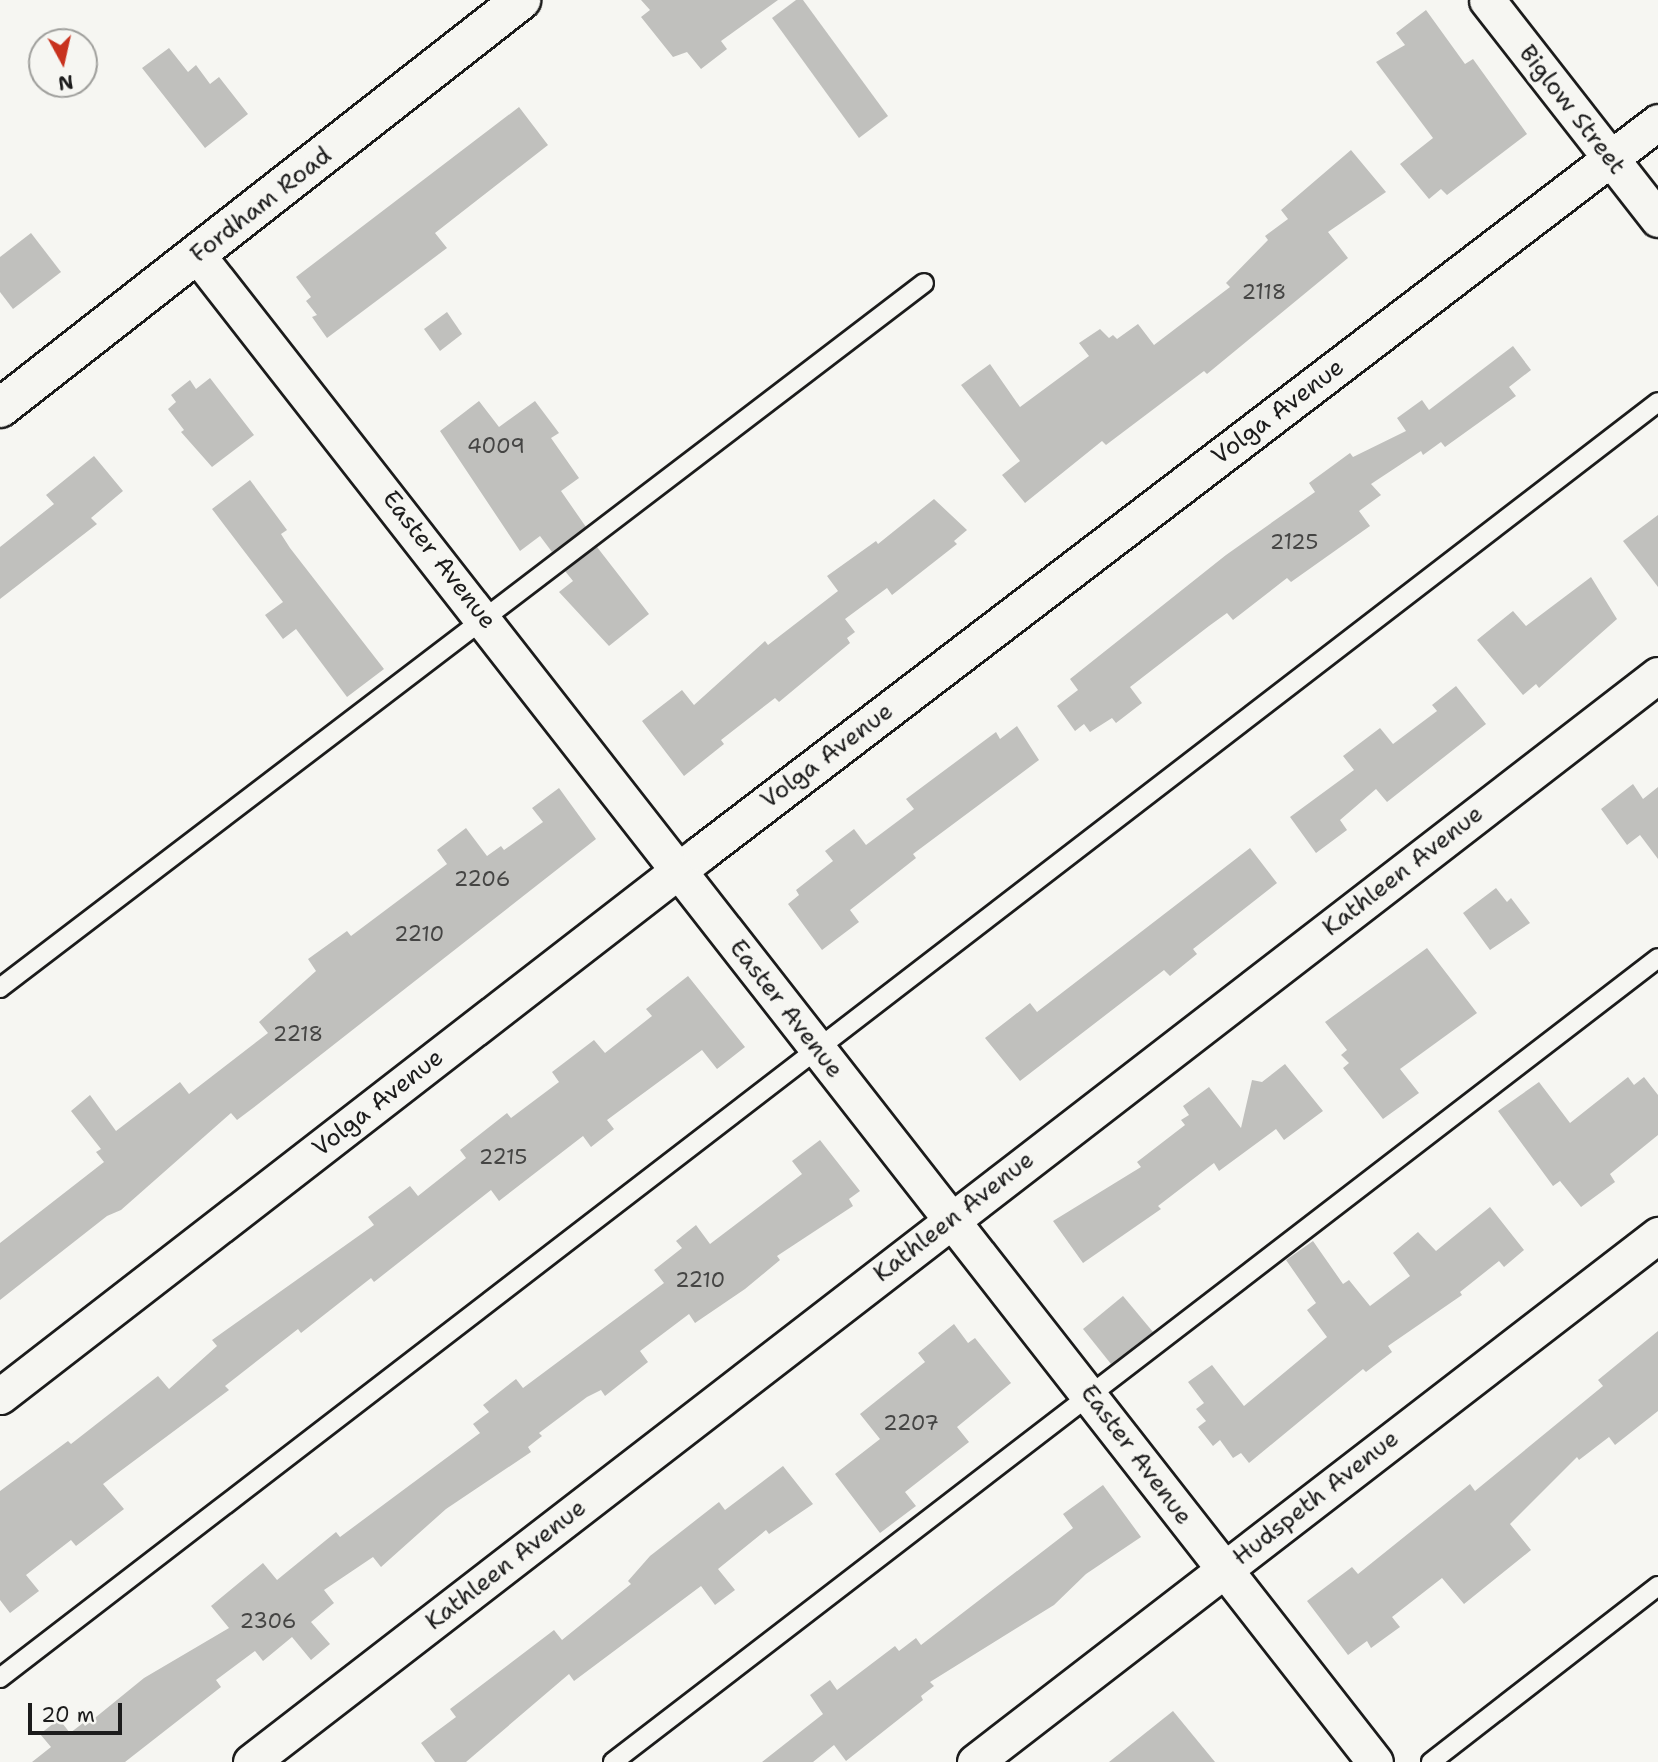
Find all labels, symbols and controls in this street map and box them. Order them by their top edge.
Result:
north arrow [28,28,98,98]
street label: Biglow Street [1513,40,1631,180]
text: N [57,69,75,96]
street label: Fordham Road [185,141,337,269]
house number: 2118 [1242,279,1286,305]
street label: Volga Avenue [1206,353,1350,471]
house number: 4009 [467,433,525,459]
street label: Easter Avenue [376,485,502,635]
house number: 2125 [1270,529,1318,555]
street label: Volga Avenue [755,697,899,815]
street label: Kathleen Avenue [1317,799,1489,943]
house number: 2206 [454,866,510,892]
house number: 2210 [394,921,444,947]
street label: Easter Avenue [723,934,849,1084]
house number: 2218 [273,1021,323,1047]
street label: Volga Avenue [307,1043,449,1163]
house number: 2215 [479,1144,527,1170]
street label: Kathleen Avenue [868,1145,1040,1289]
house number: 2210 [675,1267,725,1293]
street label: Easter Avenue [1074,1379,1198,1531]
house number: 2207 [883,1410,939,1436]
street label: Hudspeth Avenue [1227,1424,1405,1572]
street label: Kathleen Avenue [420,1493,592,1637]
house number: 2306 [240,1608,296,1634]
scale bar [32,1688,126,1732]
text: 20 m [41,1701,95,1729]

